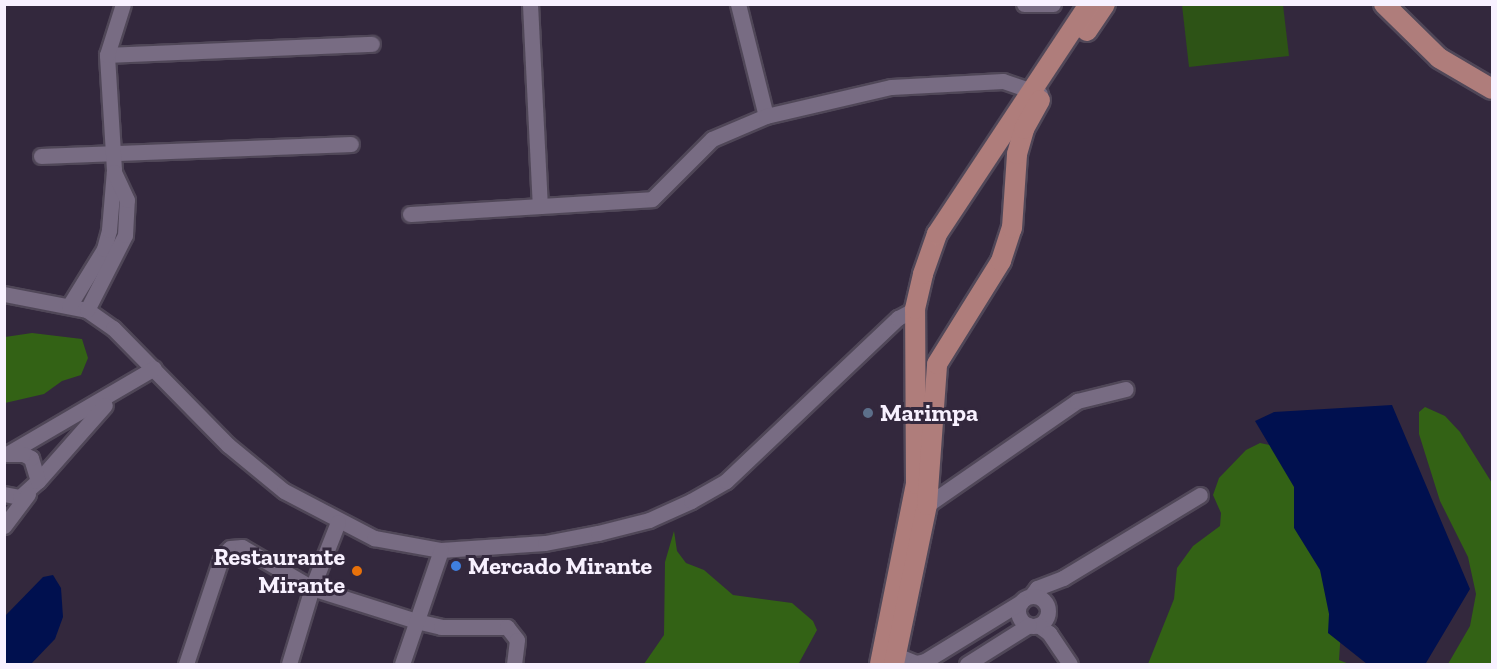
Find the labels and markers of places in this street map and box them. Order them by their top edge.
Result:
place label: Marimpa [880,399,978,427]
marker: Marimpa [861,406,875,420]
place label: Restaurante Mirante [213,543,345,599]
place label: Mercado Mirante [468,552,652,580]
marker: Mercado Mirante [449,559,463,573]
marker: Restaurante Mirante [350,564,364,578]

